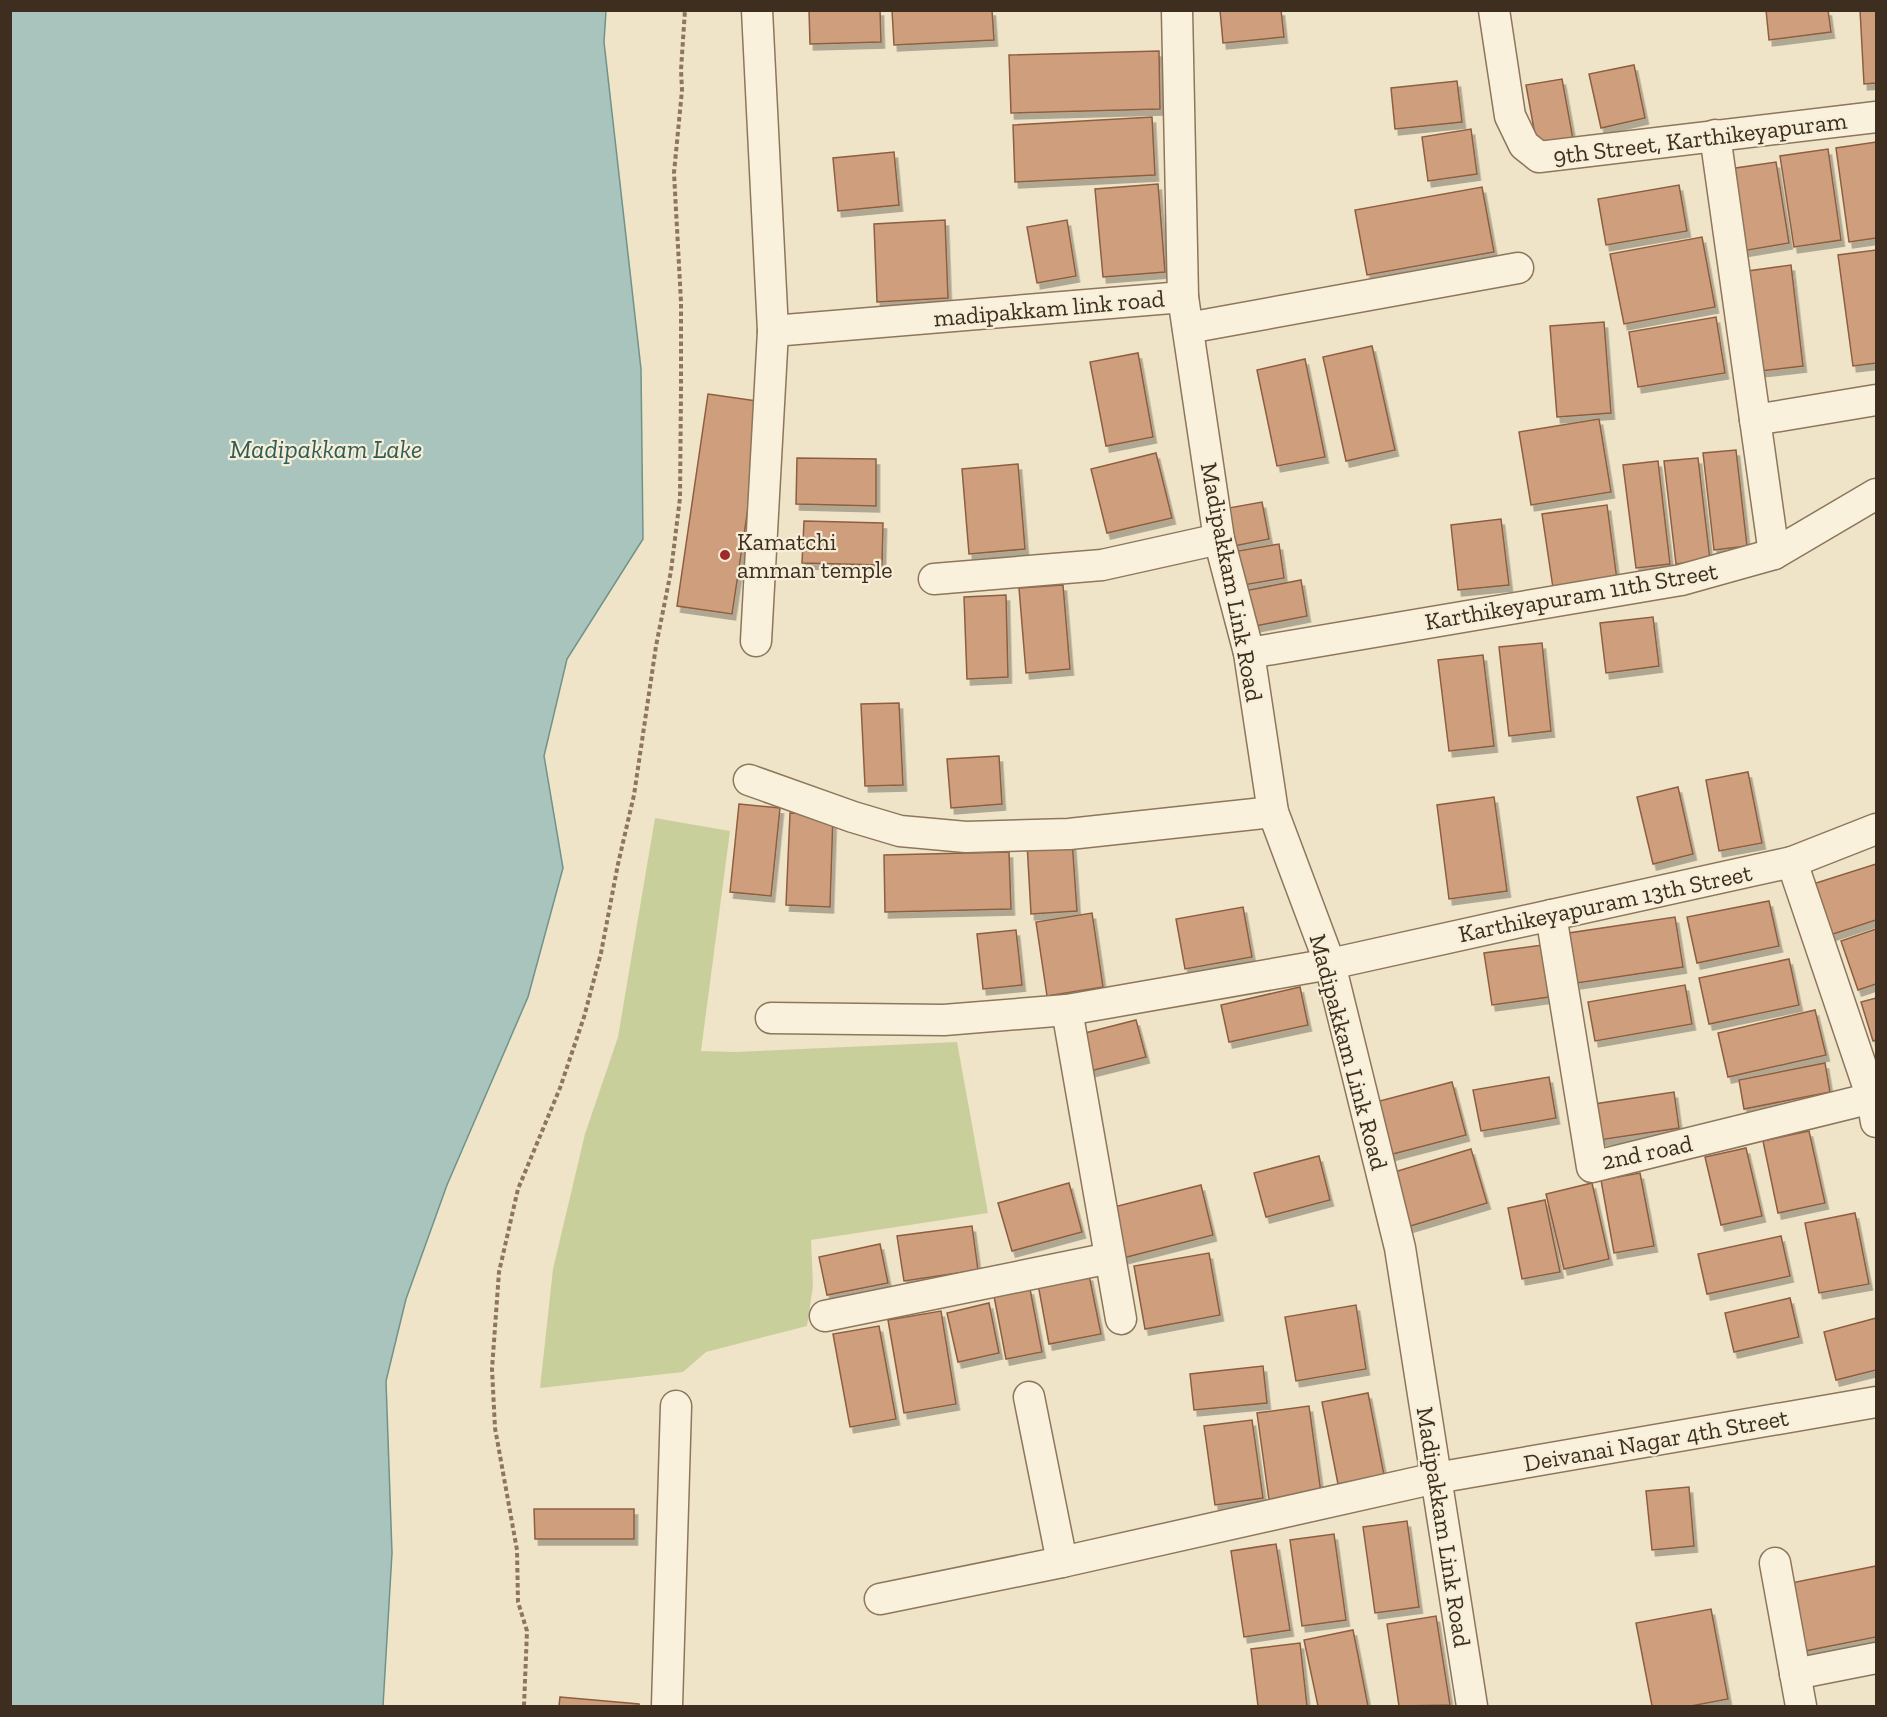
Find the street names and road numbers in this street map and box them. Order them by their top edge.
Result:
street label: 9th Street, Karthikeyapuram [1551,106,1849,170]
street label: madipakkam link road [932,283,1166,333]
street label: Madipakkam Link Road [1195,460,1269,704]
street label: Karthikeyapuram 11th Street [1422,556,1720,636]
street label: Karthikeyapuram 13th Street [1456,858,1754,948]
street label: Madipakkam Link Road [1304,931,1394,1173]
street label: 2nd road [1599,1128,1695,1176]
street label: Deivanai Nagar 4th Street [1521,1402,1791,1478]
street label: Madipakkam Link Road [1411,1405,1477,1649]

